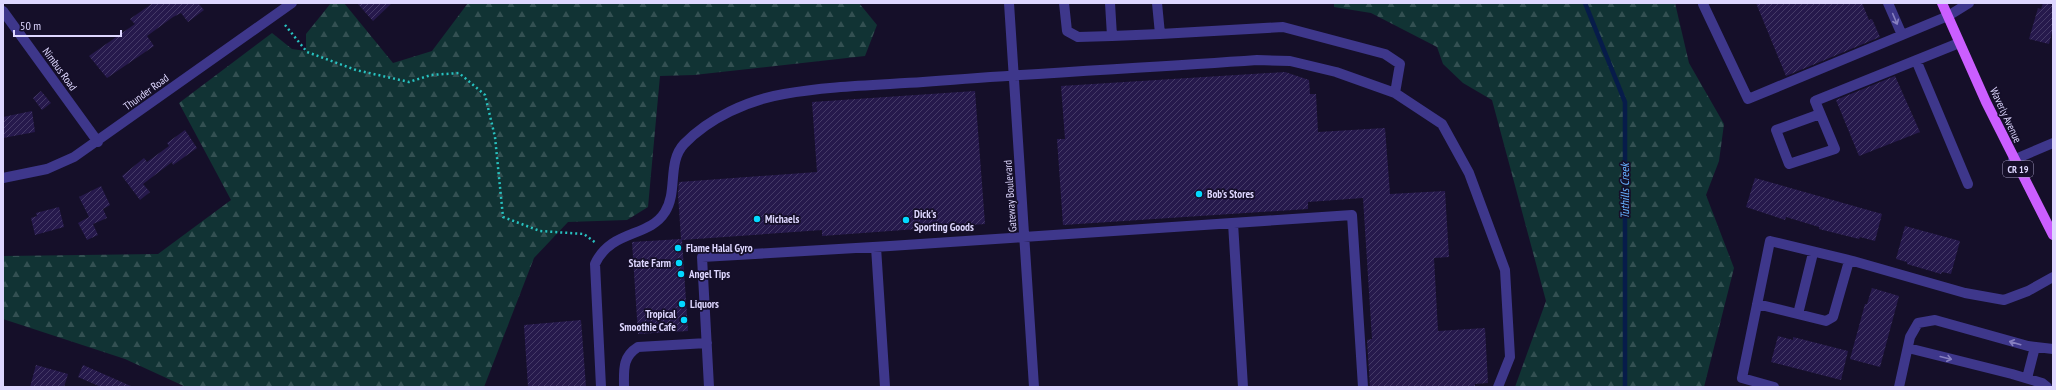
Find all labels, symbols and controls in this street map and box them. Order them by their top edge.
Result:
scale bar [14,12,121,38]
one-way arrow [1892,13,1899,25]
text: 50 m [20,18,41,33]
street label: Nimbus Road [40,45,80,93]
street label: Thunder Road [121,71,172,113]
street label: Waverly Avenue [1987,85,2025,145]
street label: Gateway Boulevard [1000,159,1020,233]
road number: CR 19 [2003,161,2033,177]
water label: Tuthills Creek [1617,162,1632,219]
place label: Bob's Stores [1207,187,1254,201]
marker: Bob's Stores [1194,189,1204,199]
place label: Dick's Sporting Goods [914,207,974,234]
place label: Michaels [765,212,799,226]
marker: Michaels [752,214,762,224]
marker: Dick's Sporting Goods [901,215,911,225]
place label: Flame Halal Gyro [686,241,753,255]
marker: Flame Halal Gyro [673,243,683,253]
place label: State Farm [629,256,671,270]
marker: State Farm [674,258,684,268]
place label: Angel Tips [688,267,730,281]
marker: Angel Tips [676,269,686,279]
place label: Liquors [690,297,719,311]
marker: Liquors [677,299,687,309]
place label: Tropical Smoothie Cafe [620,307,676,334]
marker: Tropical Smoothie Cafe [679,315,689,325]
one-way arrow [2008,339,2021,346]
one-way arrow [1939,354,1952,362]

